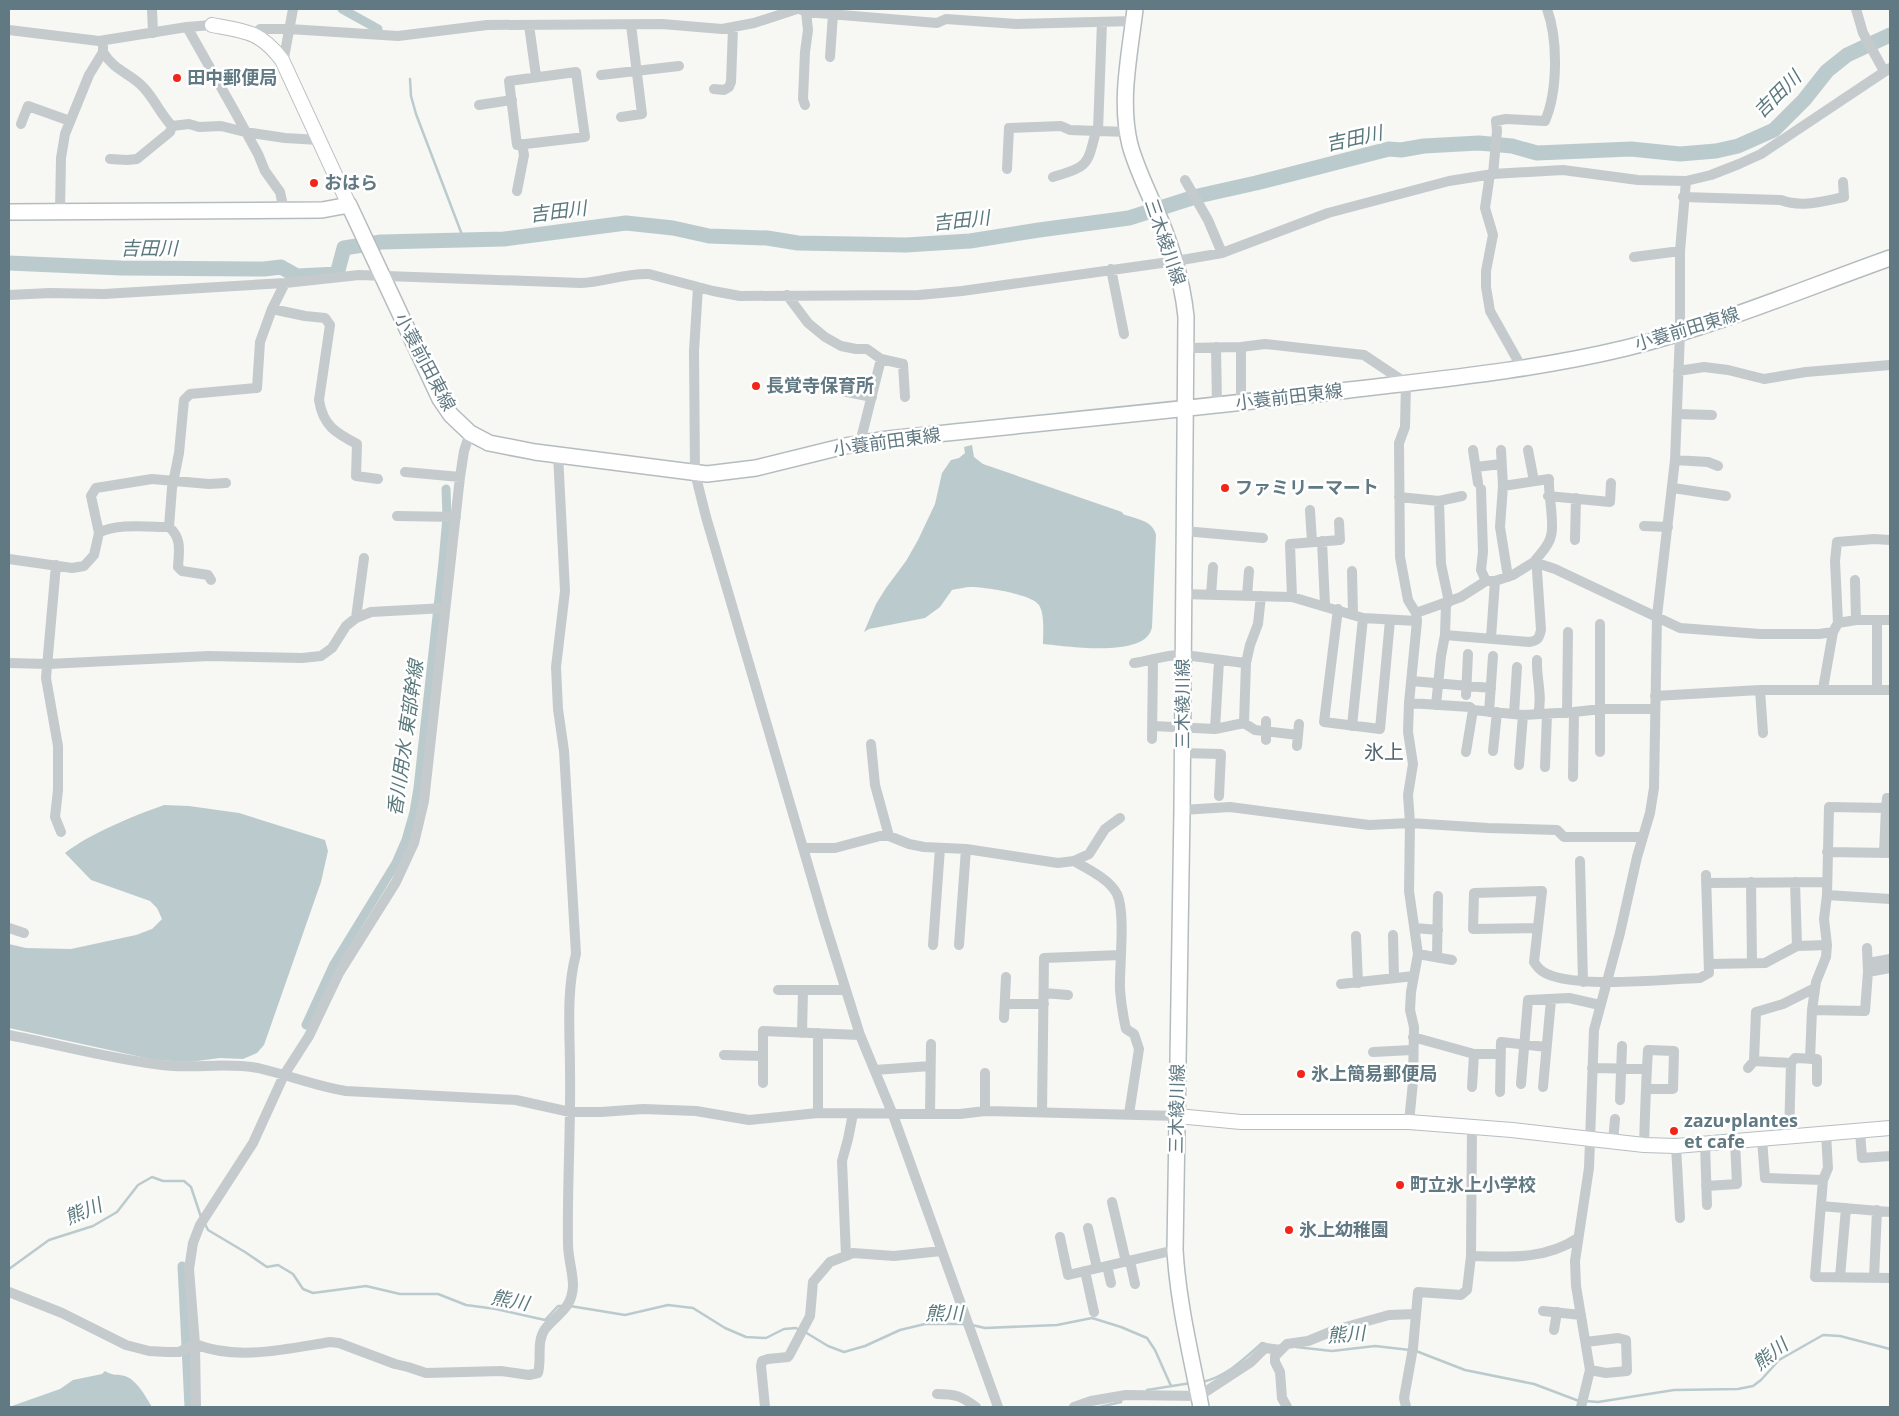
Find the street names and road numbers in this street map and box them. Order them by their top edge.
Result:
street label: 三木綾川線 [1140,195,1192,288]
street label: 小蓑前田東線 [1632,301,1742,355]
street label: 小蓑前田東線 [390,308,462,415]
street label: 小蓑前田東線 [1234,378,1344,414]
street label: 小蓑前田東線 [832,422,942,460]
street label: 三木綾川線 [1170,659,1194,749]
street label: 三木綾川線 [1163,1064,1189,1154]

